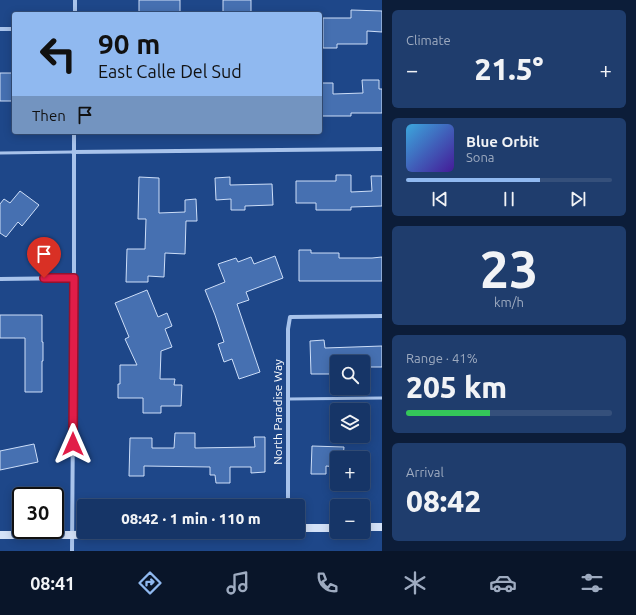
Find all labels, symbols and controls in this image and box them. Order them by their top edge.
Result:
icon: left [32,28,84,80]
text: 90 m [98,28,160,59]
text: Climate [406,33,451,47]
text: 21.5° [474,52,544,86]
text: − [406,57,418,82]
text: + [600,57,612,82]
text: East Calle Del Sud [98,61,242,81]
icon: arrive [74,104,96,126]
text: Then [32,107,66,124]
text: Blue Orbit [466,133,539,150]
text: Sona [466,150,495,164]
icon: previous [429,188,451,210]
icon: pause [498,188,520,210]
icon: next [567,188,589,210]
pin [27,237,61,278]
text: 23 [480,240,538,298]
icon: arrive [33,243,55,265]
text: km/h [494,295,524,309]
text: Range · 41% [406,351,478,365]
map controls [330,355,370,539]
button: search [330,355,370,395]
street label: North Paradise Way [271,359,284,465]
text: 205 km [406,370,507,404]
button: layers [330,403,370,443]
position arrow [52,423,94,465]
button: + [330,451,370,491]
text: Arrival [406,465,444,479]
text: 08:42 [406,484,481,518]
speed limit sign: 30 [12,487,64,539]
button: − [330,499,370,539]
text: 08:42 · 1 min · 110 m [121,510,261,527]
icon: directions [136,569,164,597]
icon: music [224,569,252,597]
icon: phone [313,569,341,597]
icon: climate [401,569,429,597]
icon: car [489,569,517,597]
icon: filters [578,569,606,597]
text: 08:41 [30,573,75,593]

